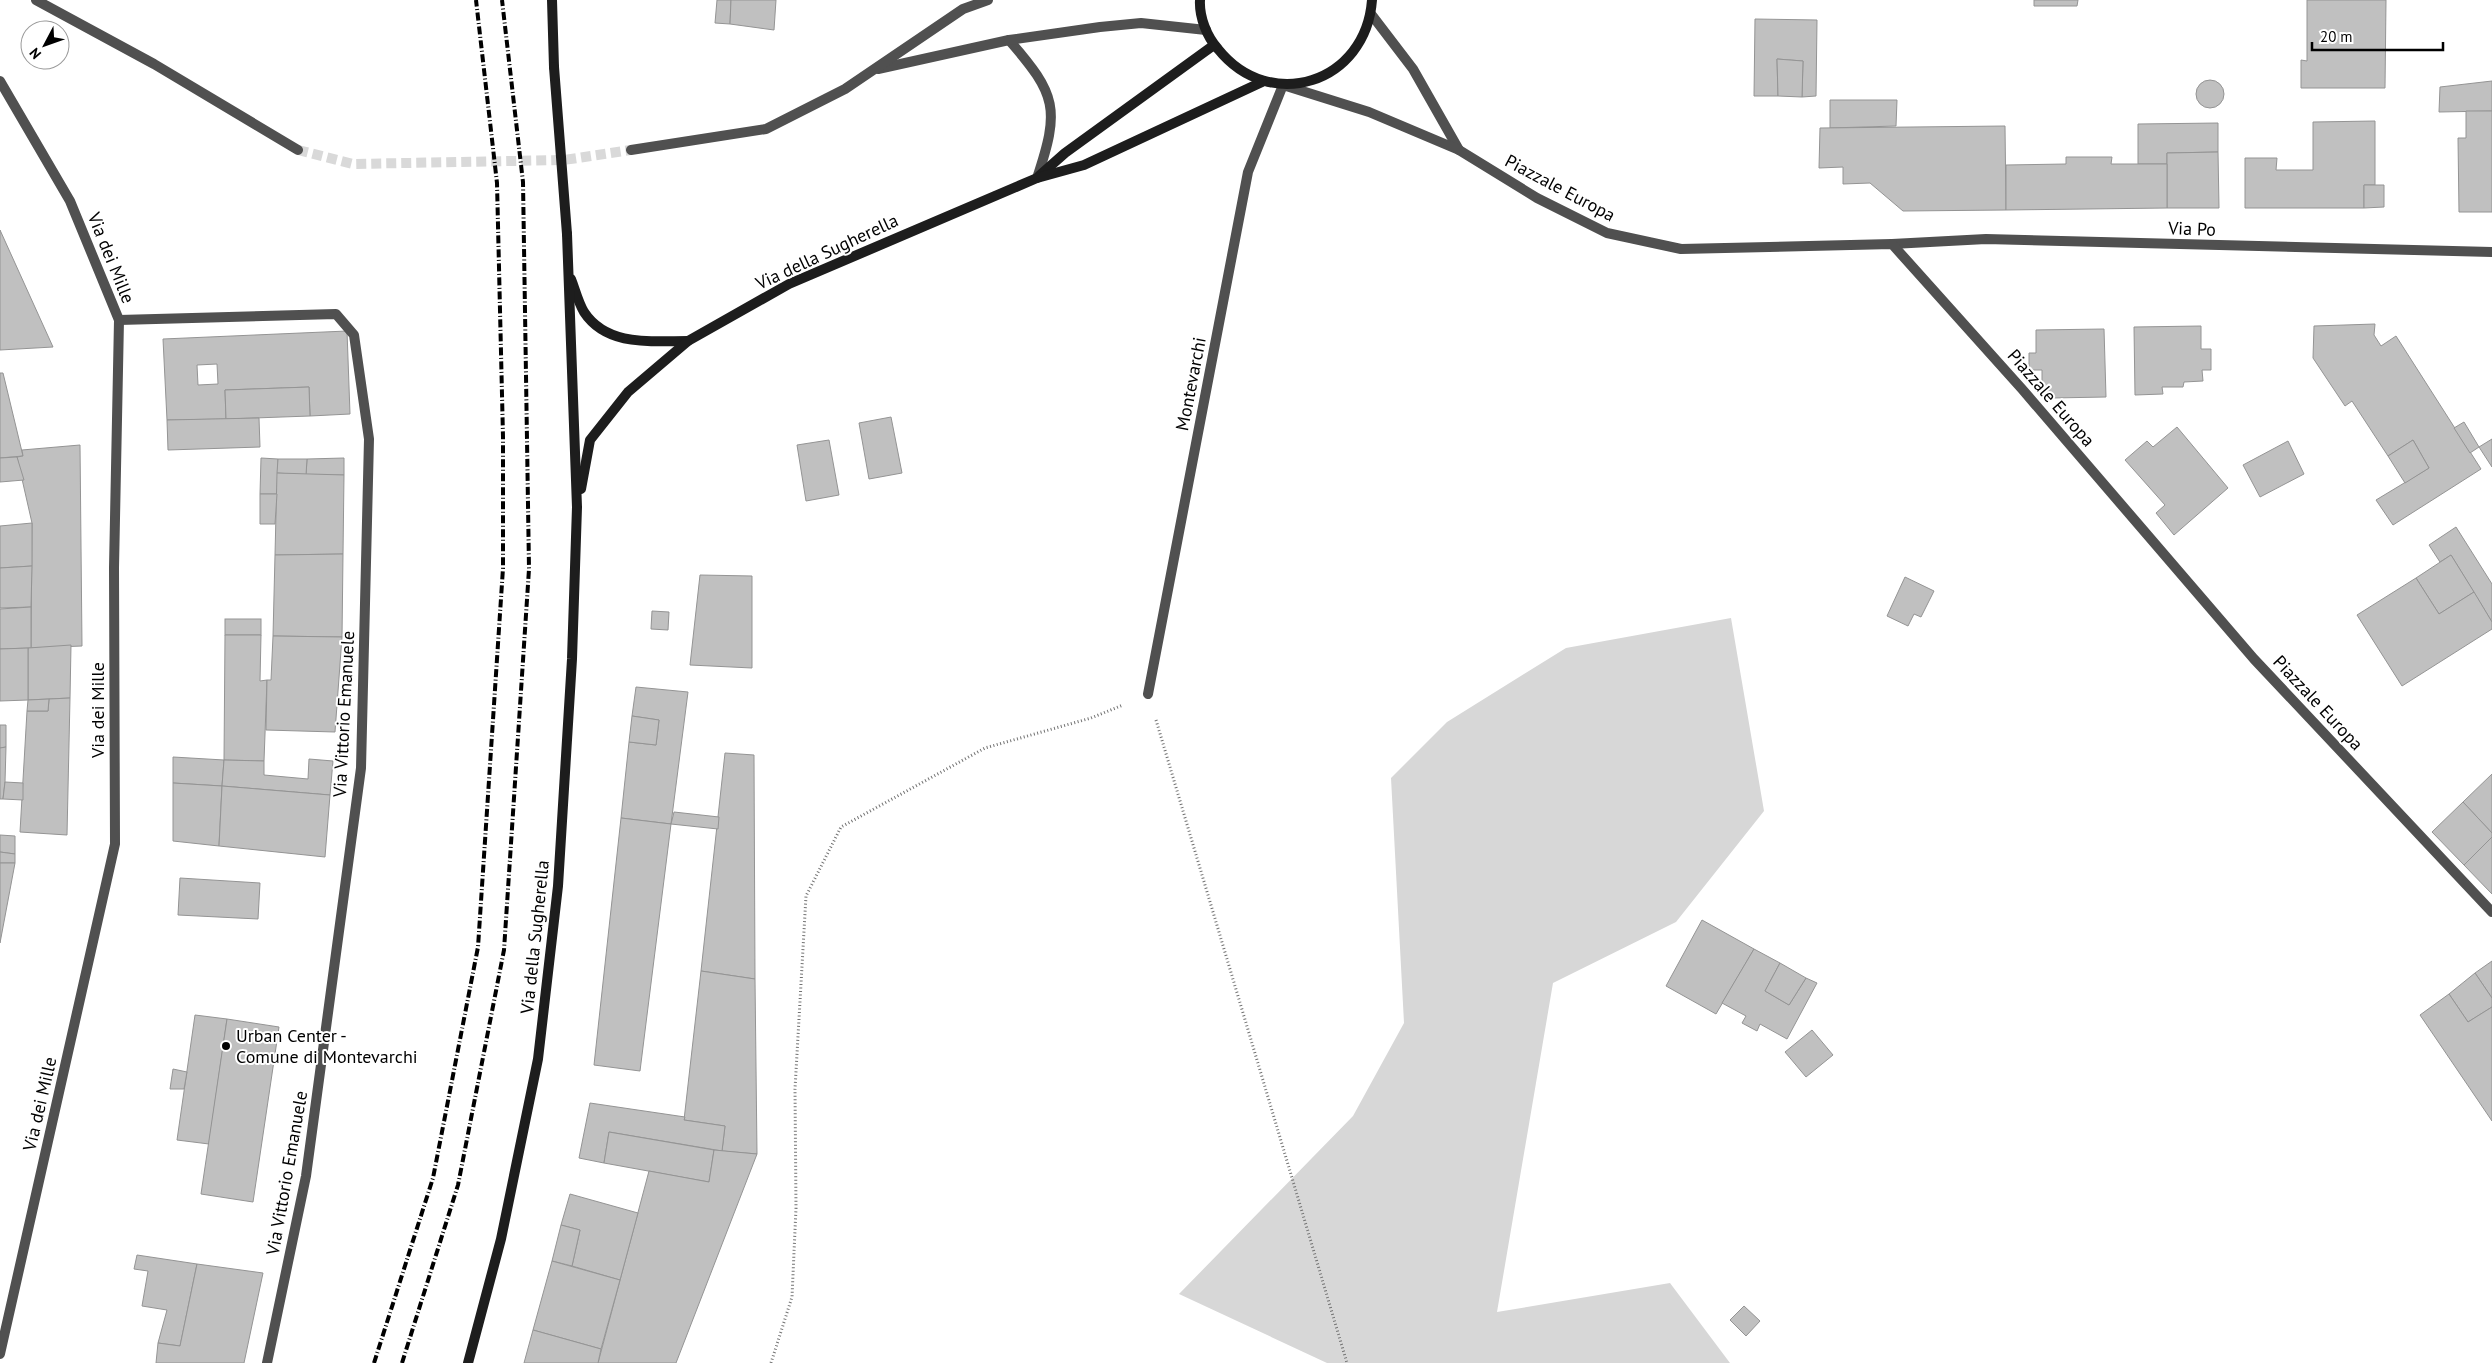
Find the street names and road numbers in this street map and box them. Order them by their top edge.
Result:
street label: Piazzale Europa [1501,149,1619,226]
street label: Via dei Mille [82,208,140,307]
street label: Via della Sugherella [751,208,902,295]
street label: Via Po [2167,216,2216,241]
street label: Montevarchi [1170,335,1211,433]
street label: Piazzale Europa [2003,344,2100,451]
street label: Via Vittorio Emanuele [328,630,359,799]
street label: Piazzale Europa [2268,650,2368,755]
street label: Via dei Mille [86,662,109,759]
street label: Via della Sugherella [515,859,554,1016]
street label: Via dei Mille [17,1055,62,1154]
street label: Via Vittorio Emanuele [261,1089,312,1258]

